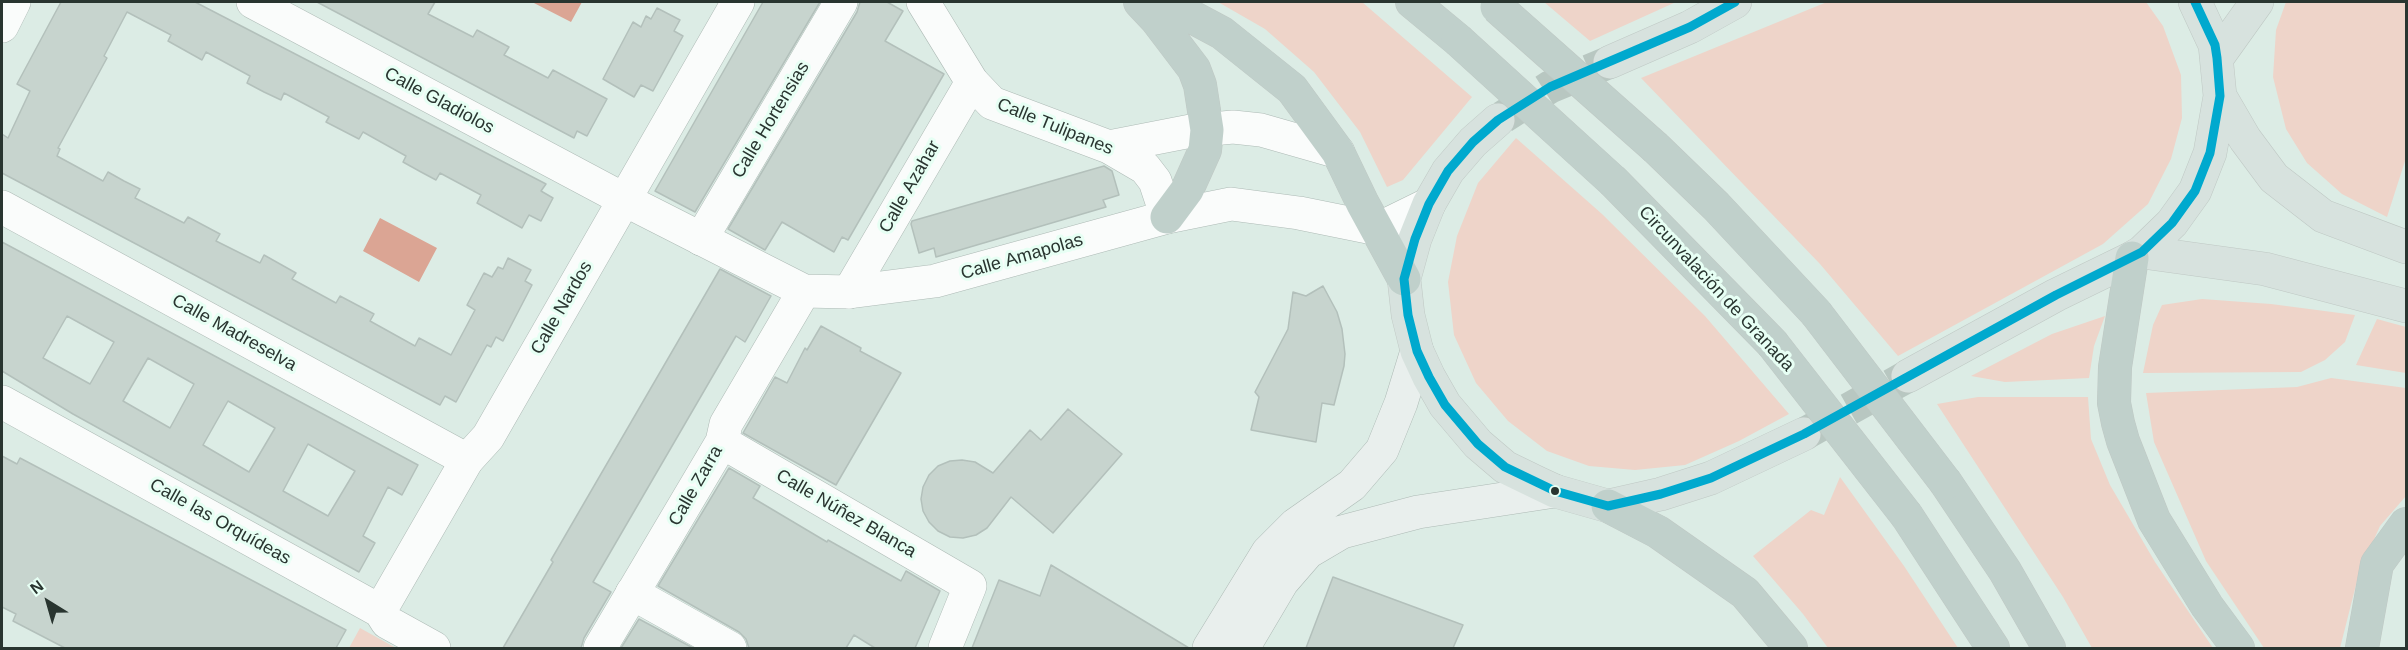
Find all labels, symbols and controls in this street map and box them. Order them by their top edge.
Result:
street label: Calle Hortensias [728,58,814,182]
street label: Calle Gladiolos [380,63,498,139]
street label: Calle Tulipanes [994,94,1116,160]
street label: Calle Azahar [875,137,945,237]
street label: Circunvalación de Granada [1634,202,1798,376]
street label: Calle Amapolas [958,229,1086,285]
street label: Calle Nardos [527,258,597,358]
street label: Calle Madreselva [168,290,300,376]
street label: Calle Zarra [664,442,728,530]
street label: Calle Núñez Blanca [772,465,920,563]
street label: Calle las Orquídeas [146,474,294,570]
unlabelled marker [1549,485,1561,497]
north arrow [18,572,78,632]
text: N [27,577,47,597]

